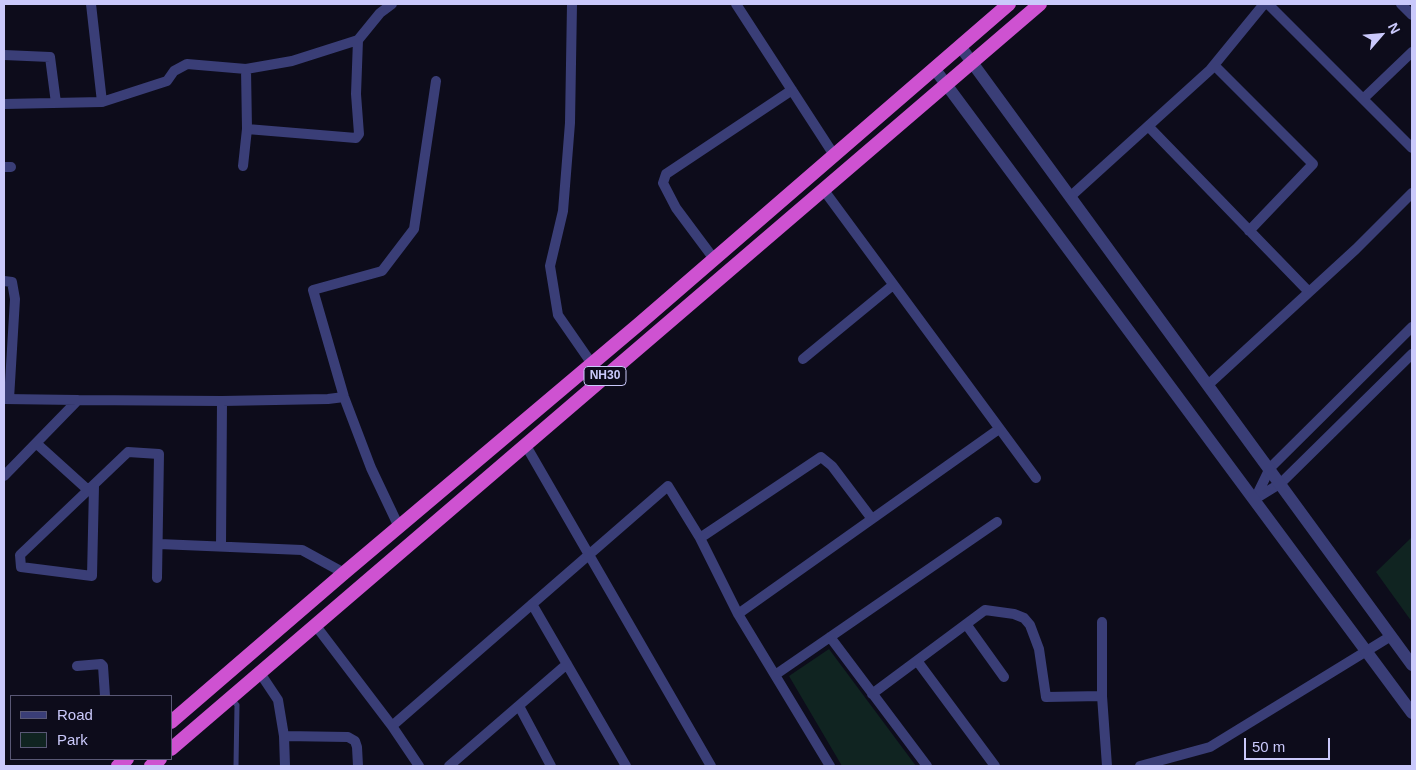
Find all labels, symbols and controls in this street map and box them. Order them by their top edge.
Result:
north arrow [1356,10,1406,60]
text: N [1385,20,1404,36]
road number: NH30 [584,366,626,386]
legend [10,695,172,760]
text: Road [57,706,93,723]
scale bar [1246,728,1332,760]
text: Park [57,731,88,748]
text: 50 m [1252,738,1285,755]

